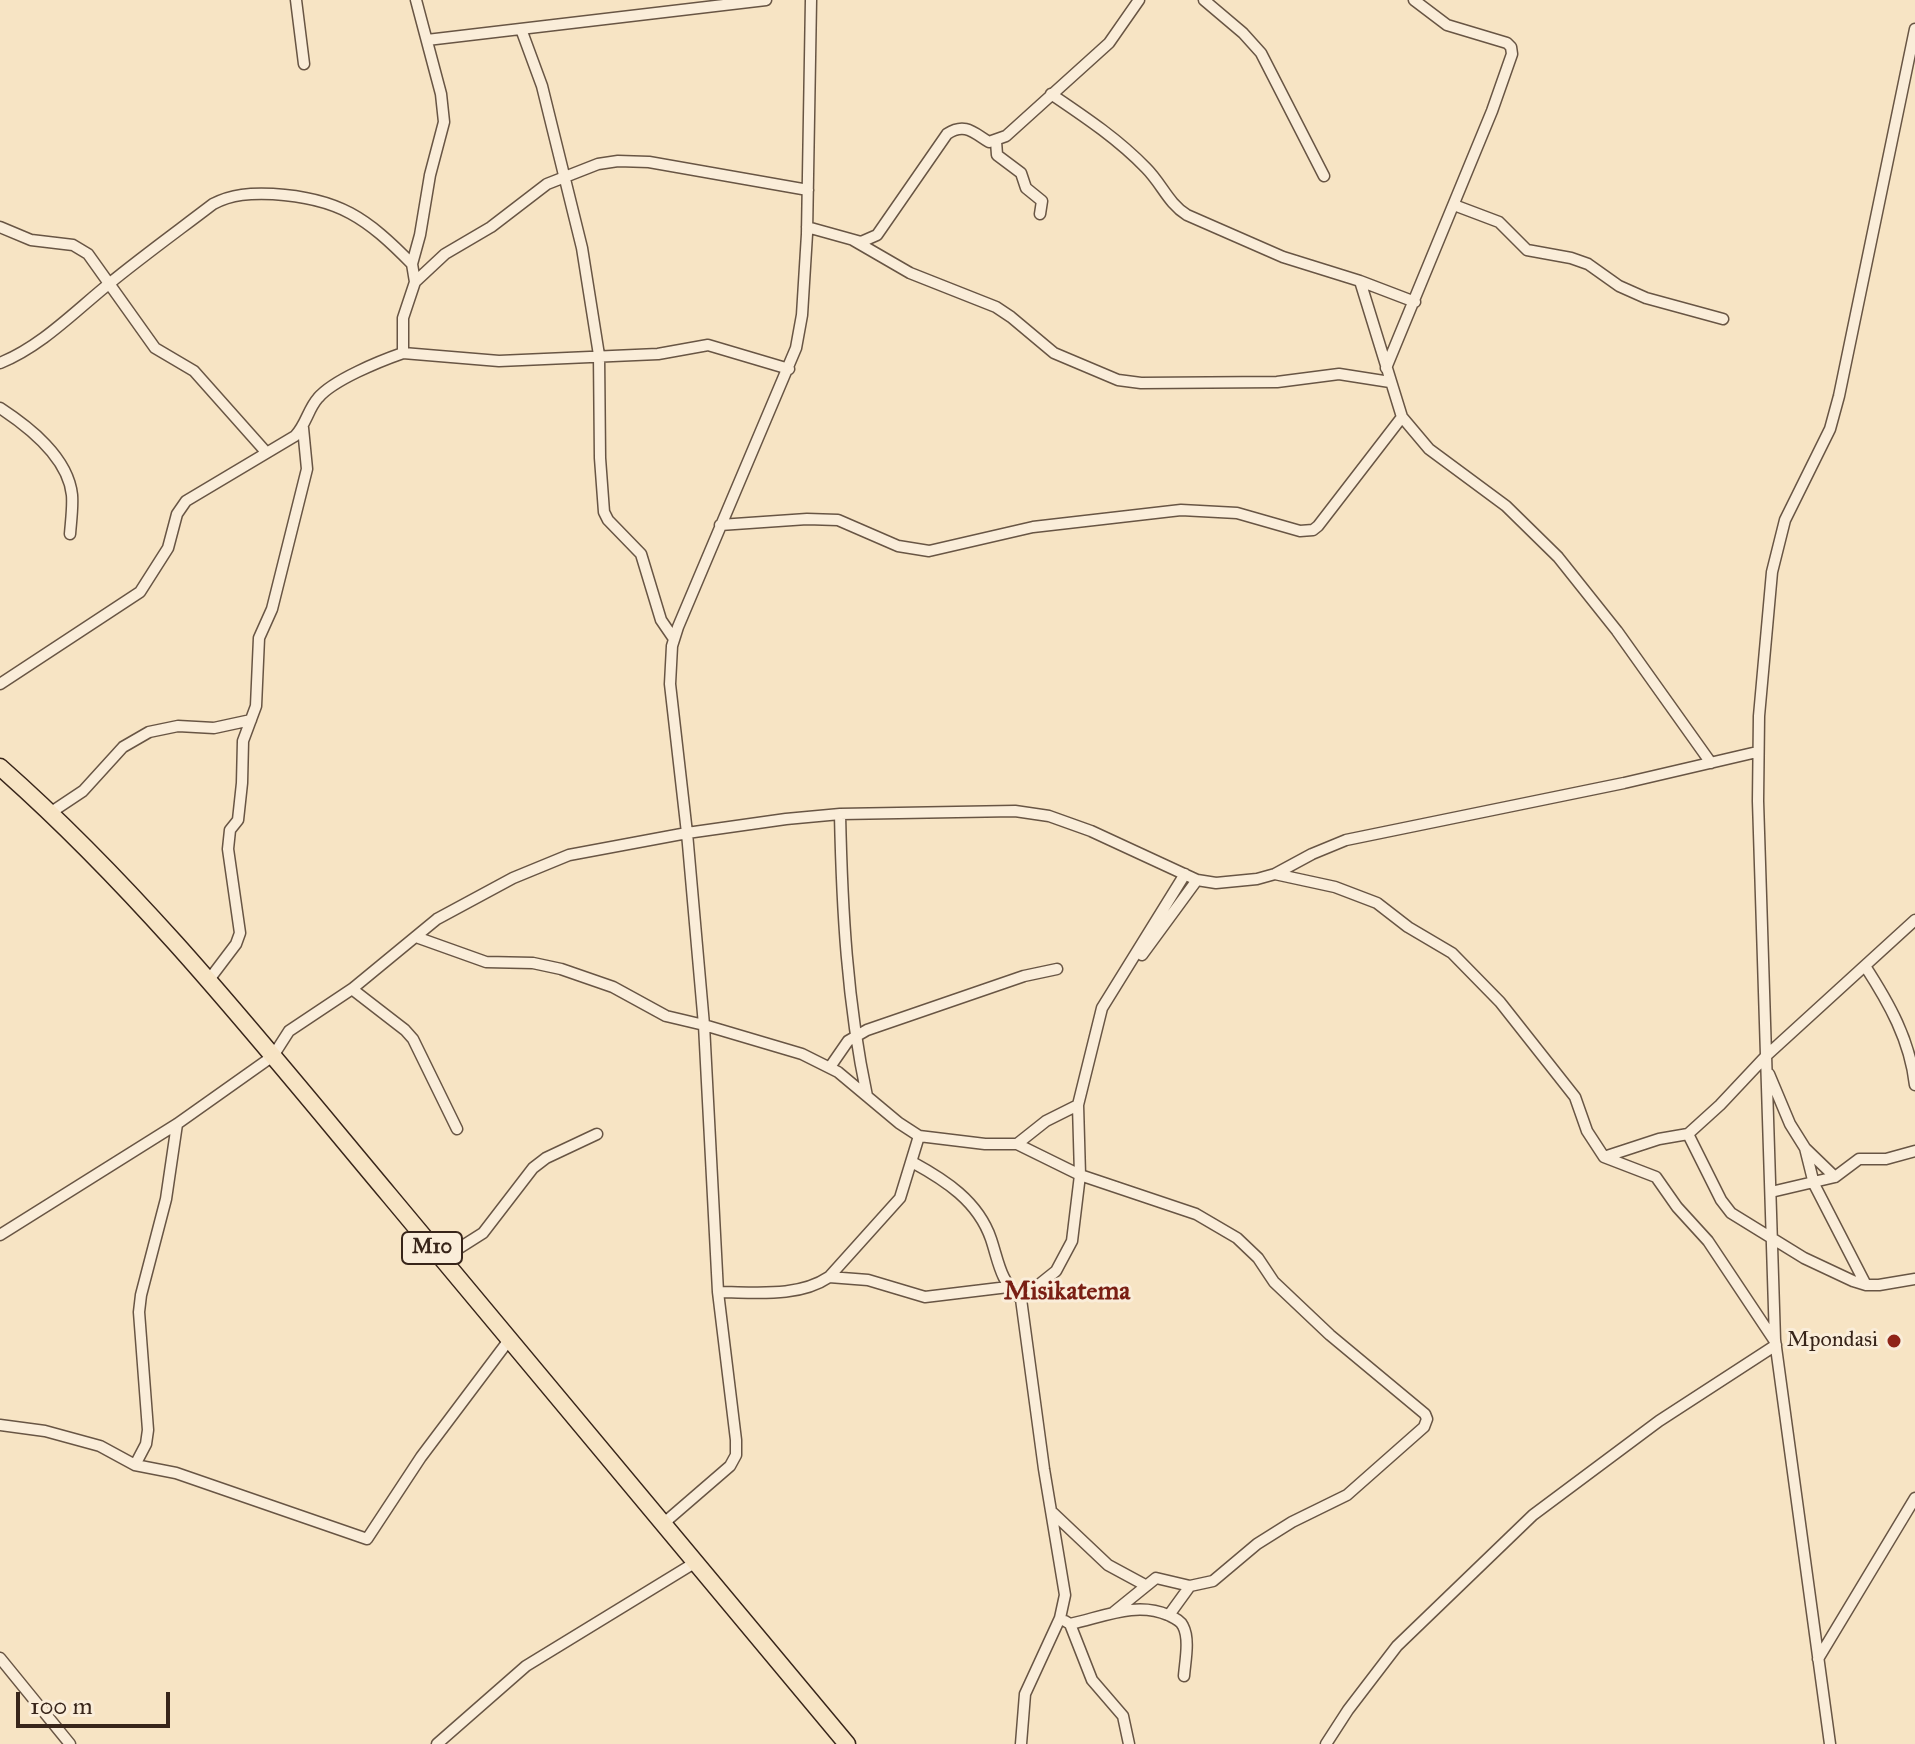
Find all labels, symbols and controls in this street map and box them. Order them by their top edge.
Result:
road number: M10 [402,1232,462,1264]
district label: Misikatema [1004,1277,1130,1309]
place label: Mpondasi [1787,1328,1878,1354]
marker: Mpondasi [1885,1332,1903,1350]
scale bar [20,1676,174,1726]
text: 100 m [30,1691,93,1721]

